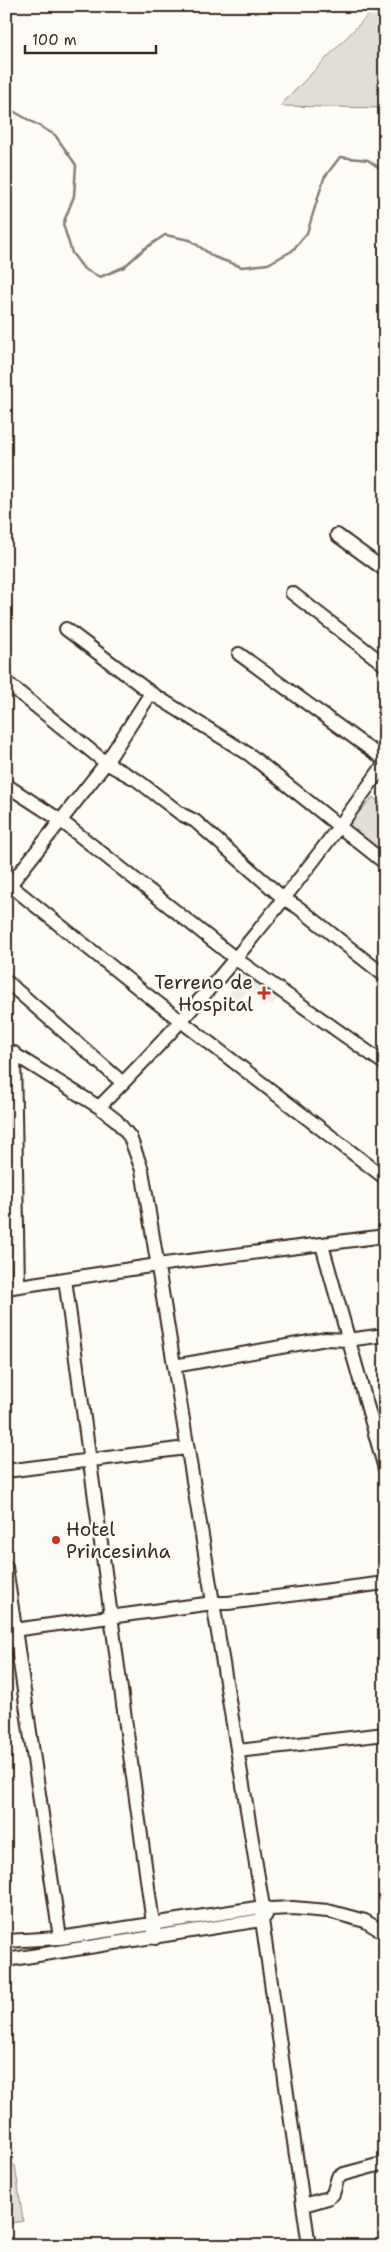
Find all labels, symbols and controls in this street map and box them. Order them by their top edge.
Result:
scale bar [25,22,156,54]
text: 100 m [32,30,77,50]
place label: Terreno de Hospital [154,970,253,1017]
marker: Terreno de Hospital [257,986,271,1000]
place label: Hotel Princesinha [66,1517,171,1564]
marker: Hotel Princesinha [50,1534,62,1546]

